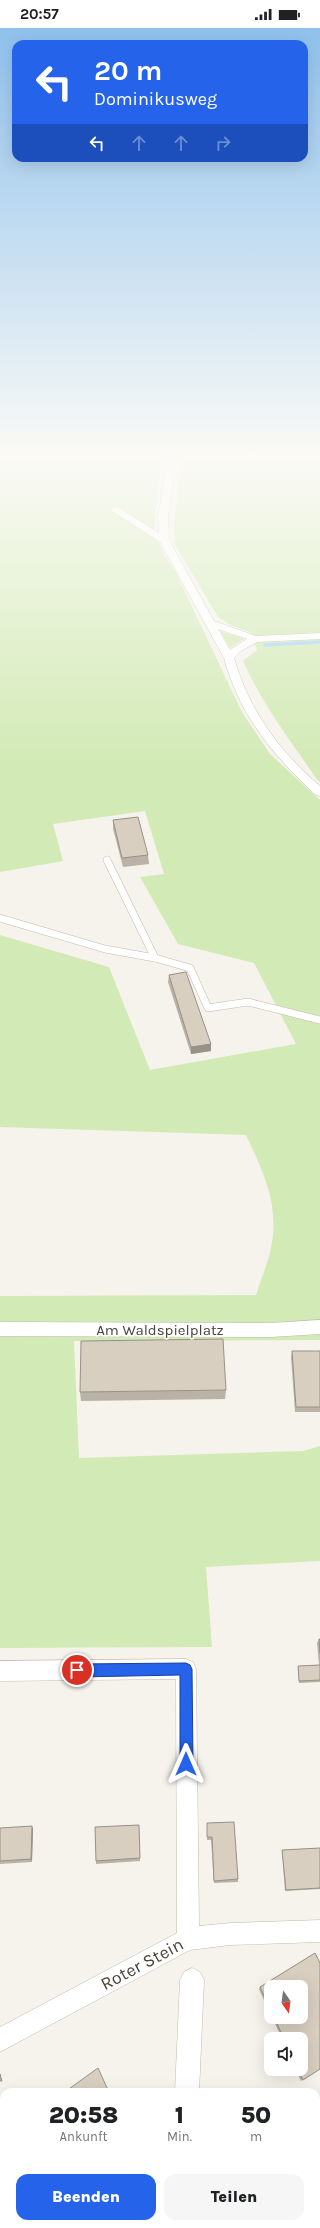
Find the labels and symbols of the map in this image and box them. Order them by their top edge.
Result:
street label: Am Waldspielplatz [96,1321,224,1339]
pin [60,1653,94,1687]
position arrow [165,1743,207,1785]
street label: Roter Stein [97,1933,187,1995]
north arrow [264,1980,308,2024]

